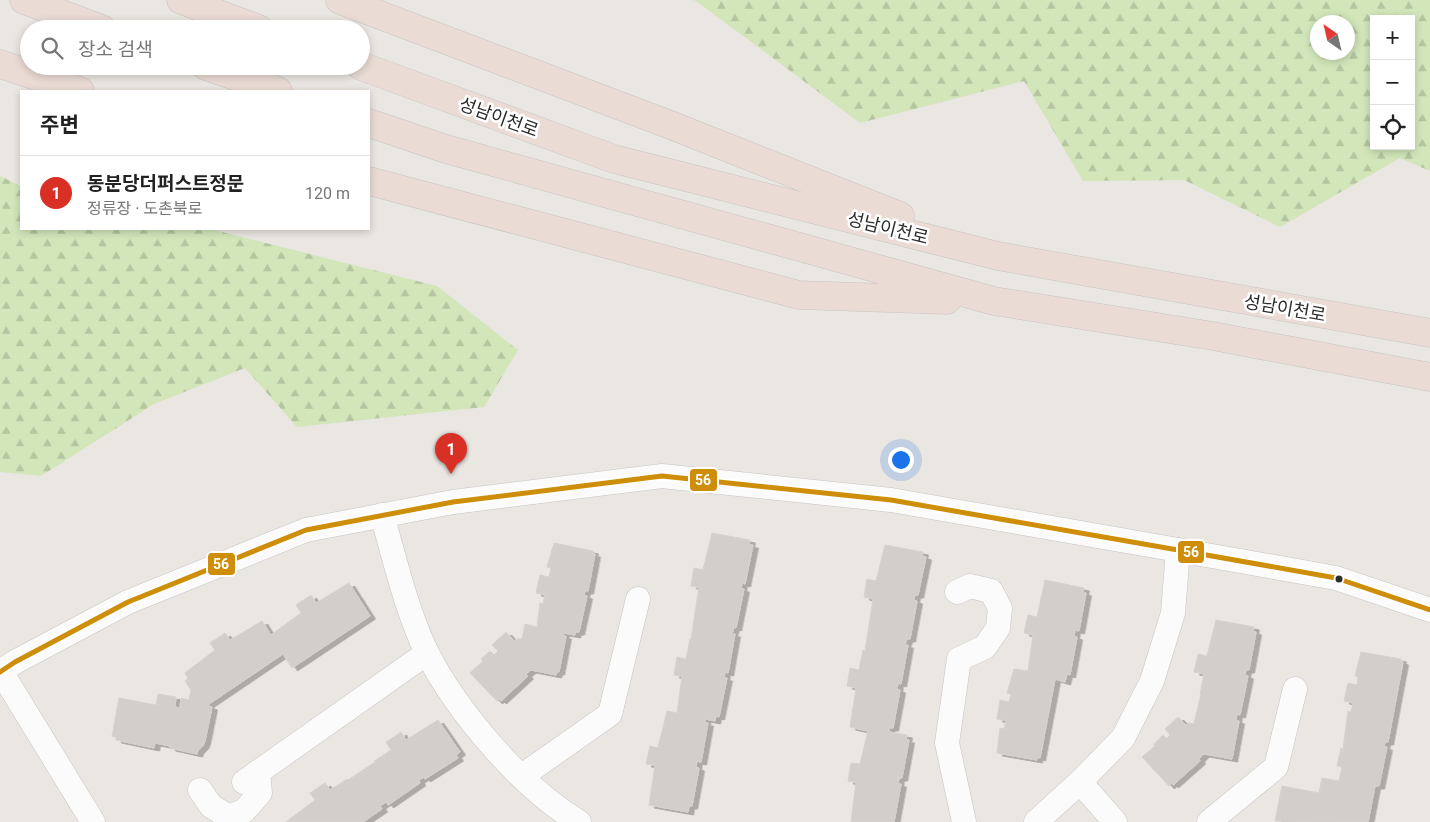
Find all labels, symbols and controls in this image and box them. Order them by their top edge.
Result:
north arrow [1310,15,1355,60]
map controls [1370,15,1415,150]
button: + [1370,15,1415,60]
search box [20,20,370,75]
icon: search [38,34,66,62]
text: 장소 검색 [78,38,153,61]
button: − [1370,60,1415,105]
street label: 성남이천로 [456,93,542,141]
button: locate [1370,105,1415,150]
text: 주변 [40,113,79,137]
text: 동분당더퍼스트정문 [87,172,244,195]
text: 1 [51,184,61,203]
text: 120 m [305,184,350,203]
text: 정류장 · 도촌북로 [87,199,202,218]
street label: 성남이천로 [845,208,931,248]
street label: 성남이천로 [1242,290,1328,326]
pin: 1 [435,433,467,474]
your location [888,447,914,473]
line badge: 56 [689,468,718,492]
text: 56 [695,472,711,488]
line badge: 56 [1177,540,1205,564]
text: 56 [1183,544,1199,560]
line badge: 56 [207,552,236,576]
text: 56 [213,556,229,572]
unlabelled marker [1334,574,1344,584]

